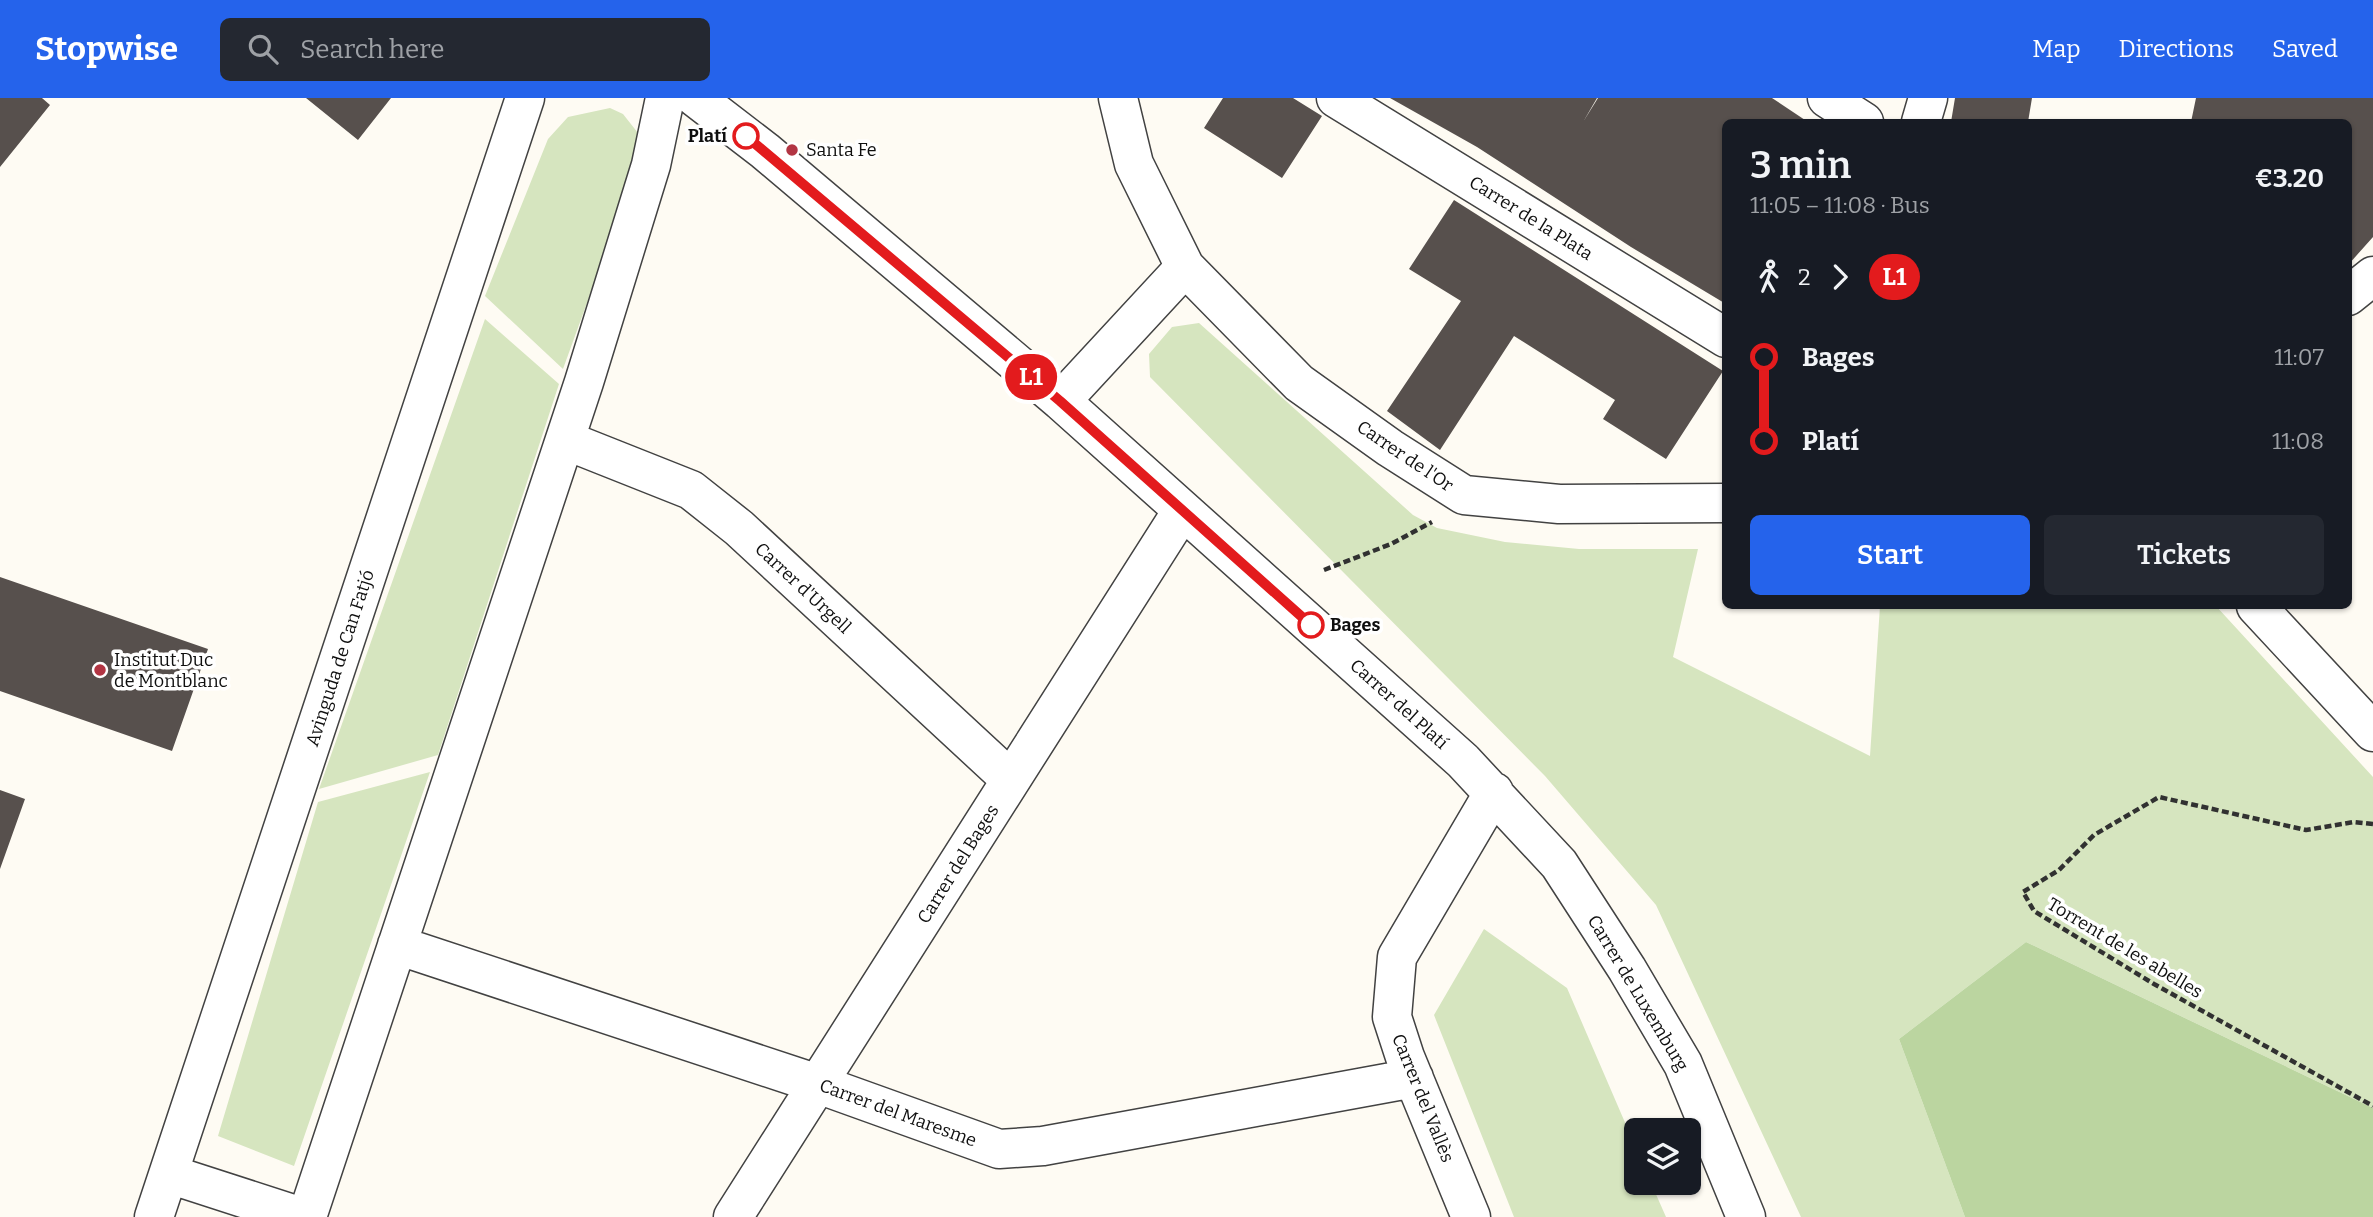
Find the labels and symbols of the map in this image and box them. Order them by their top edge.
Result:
marker: Platí [733,123,759,149]
place label: Platí [688,125,727,147]
place label: Santa Fe [806,139,877,161]
marker: Santa Fe [784,142,800,158]
street label: Carrer de la Plata [1465,171,1597,265]
line badge: L1 [1000,354,1062,400]
street label: Carrer de l'Or [1353,416,1457,496]
street label: Carrer d'Urgell [750,538,856,638]
street label: Avinguda de Can Fatjó [301,567,379,749]
marker: Bages [1298,612,1324,638]
place label: Bages [1330,614,1380,636]
place label: Institut Duc de Montblanc [114,649,228,692]
street label: Carrer del Platí [1345,654,1453,754]
marker: Institut Duc de Montblanc [92,662,108,678]
street label: Carrer del Bages [913,800,1003,928]
street label: Torrent de les abelles [2044,893,2206,1003]
street label: Carrer de Luxemburg [1583,911,1693,1075]
street label: Carrer del Vallès [1387,1031,1459,1165]
street label: Carrer del Maresme [816,1074,980,1152]

